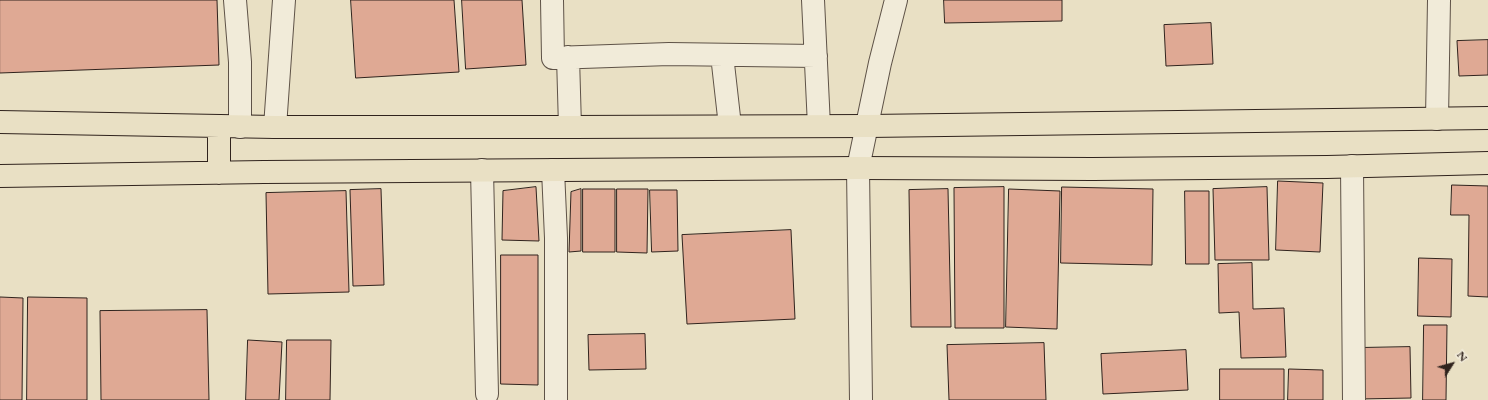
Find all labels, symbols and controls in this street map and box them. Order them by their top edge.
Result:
north arrow [1432,344,1472,384]
text: N [1453,348,1471,365]

